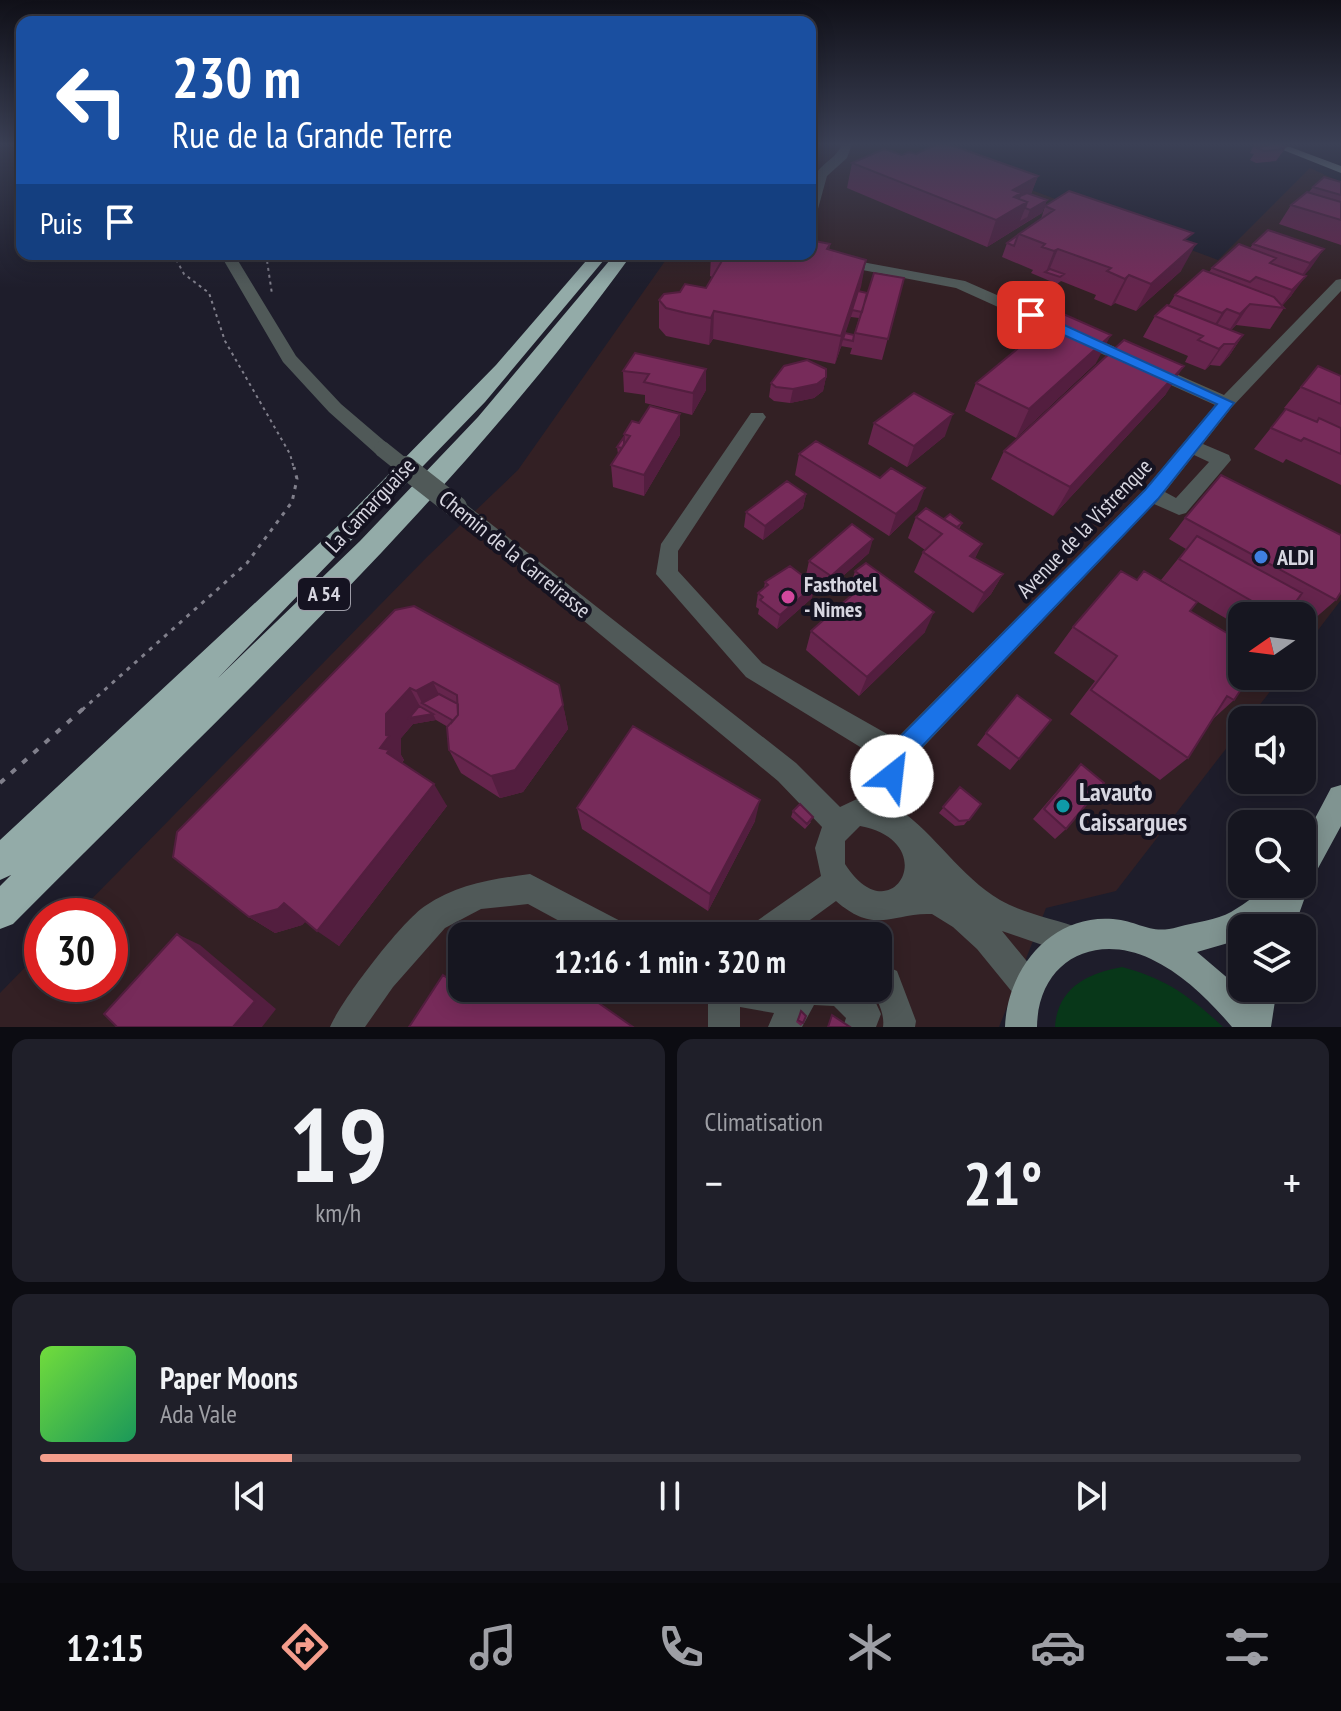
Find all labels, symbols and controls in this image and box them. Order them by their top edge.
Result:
text: 230 m [172,41,301,113]
icon: left [40,48,144,152]
text: Rue de la Grande Terre [172,111,453,158]
icon: arrive [98,200,142,244]
text: Puis [40,203,82,242]
pin [997,281,1065,349]
icon: arrive [1009,293,1053,337]
street label: La Camarguaise [319,452,421,558]
street label: Avenue de la Vistrenque [1010,452,1158,604]
street label: Chemin de la Carreirasse [433,484,597,624]
place label: ALDI [1276,543,1314,571]
marker: ALDI [1252,548,1270,566]
place label: Fasthotel - Nimes [804,570,878,623]
road number: A 54 [298,578,350,610]
marker: Fasthotel - Nimes [779,588,797,606]
north arrow [1228,602,1316,690]
map controls [1228,602,1316,1002]
button: sound [1228,706,1316,794]
position arrow [850,734,934,818]
place label: Lavauto Caissargues [1079,775,1187,838]
marker: Lavauto Caissargues [1054,797,1072,815]
button: search [1228,810,1316,898]
speed limit sign: 30 [24,898,128,1002]
button: layers [1228,914,1316,1002]
text: 12:16 · 1 min · 320 m [554,942,786,981]
text: 19 [289,1076,388,1211]
text: Climatisation [705,1105,823,1138]
text: 21° [963,1144,1042,1222]
text: − [705,1154,723,1211]
text: + [1283,1154,1301,1211]
text: km/h [315,1196,361,1229]
text: Paper Moons [160,1358,298,1397]
text: Ada Vale [160,1397,237,1430]
icon: previous [228,1474,272,1518]
icon: pause [648,1474,692,1518]
icon: next [1069,1474,1113,1518]
icon: directions [277,1619,333,1675]
icon: music [465,1619,521,1675]
icon: phone [653,1619,709,1675]
icon: climate [842,1619,898,1675]
icon: car [1030,1619,1086,1675]
icon: filters [1219,1619,1275,1675]
text: 12:15 [66,1624,144,1671]

